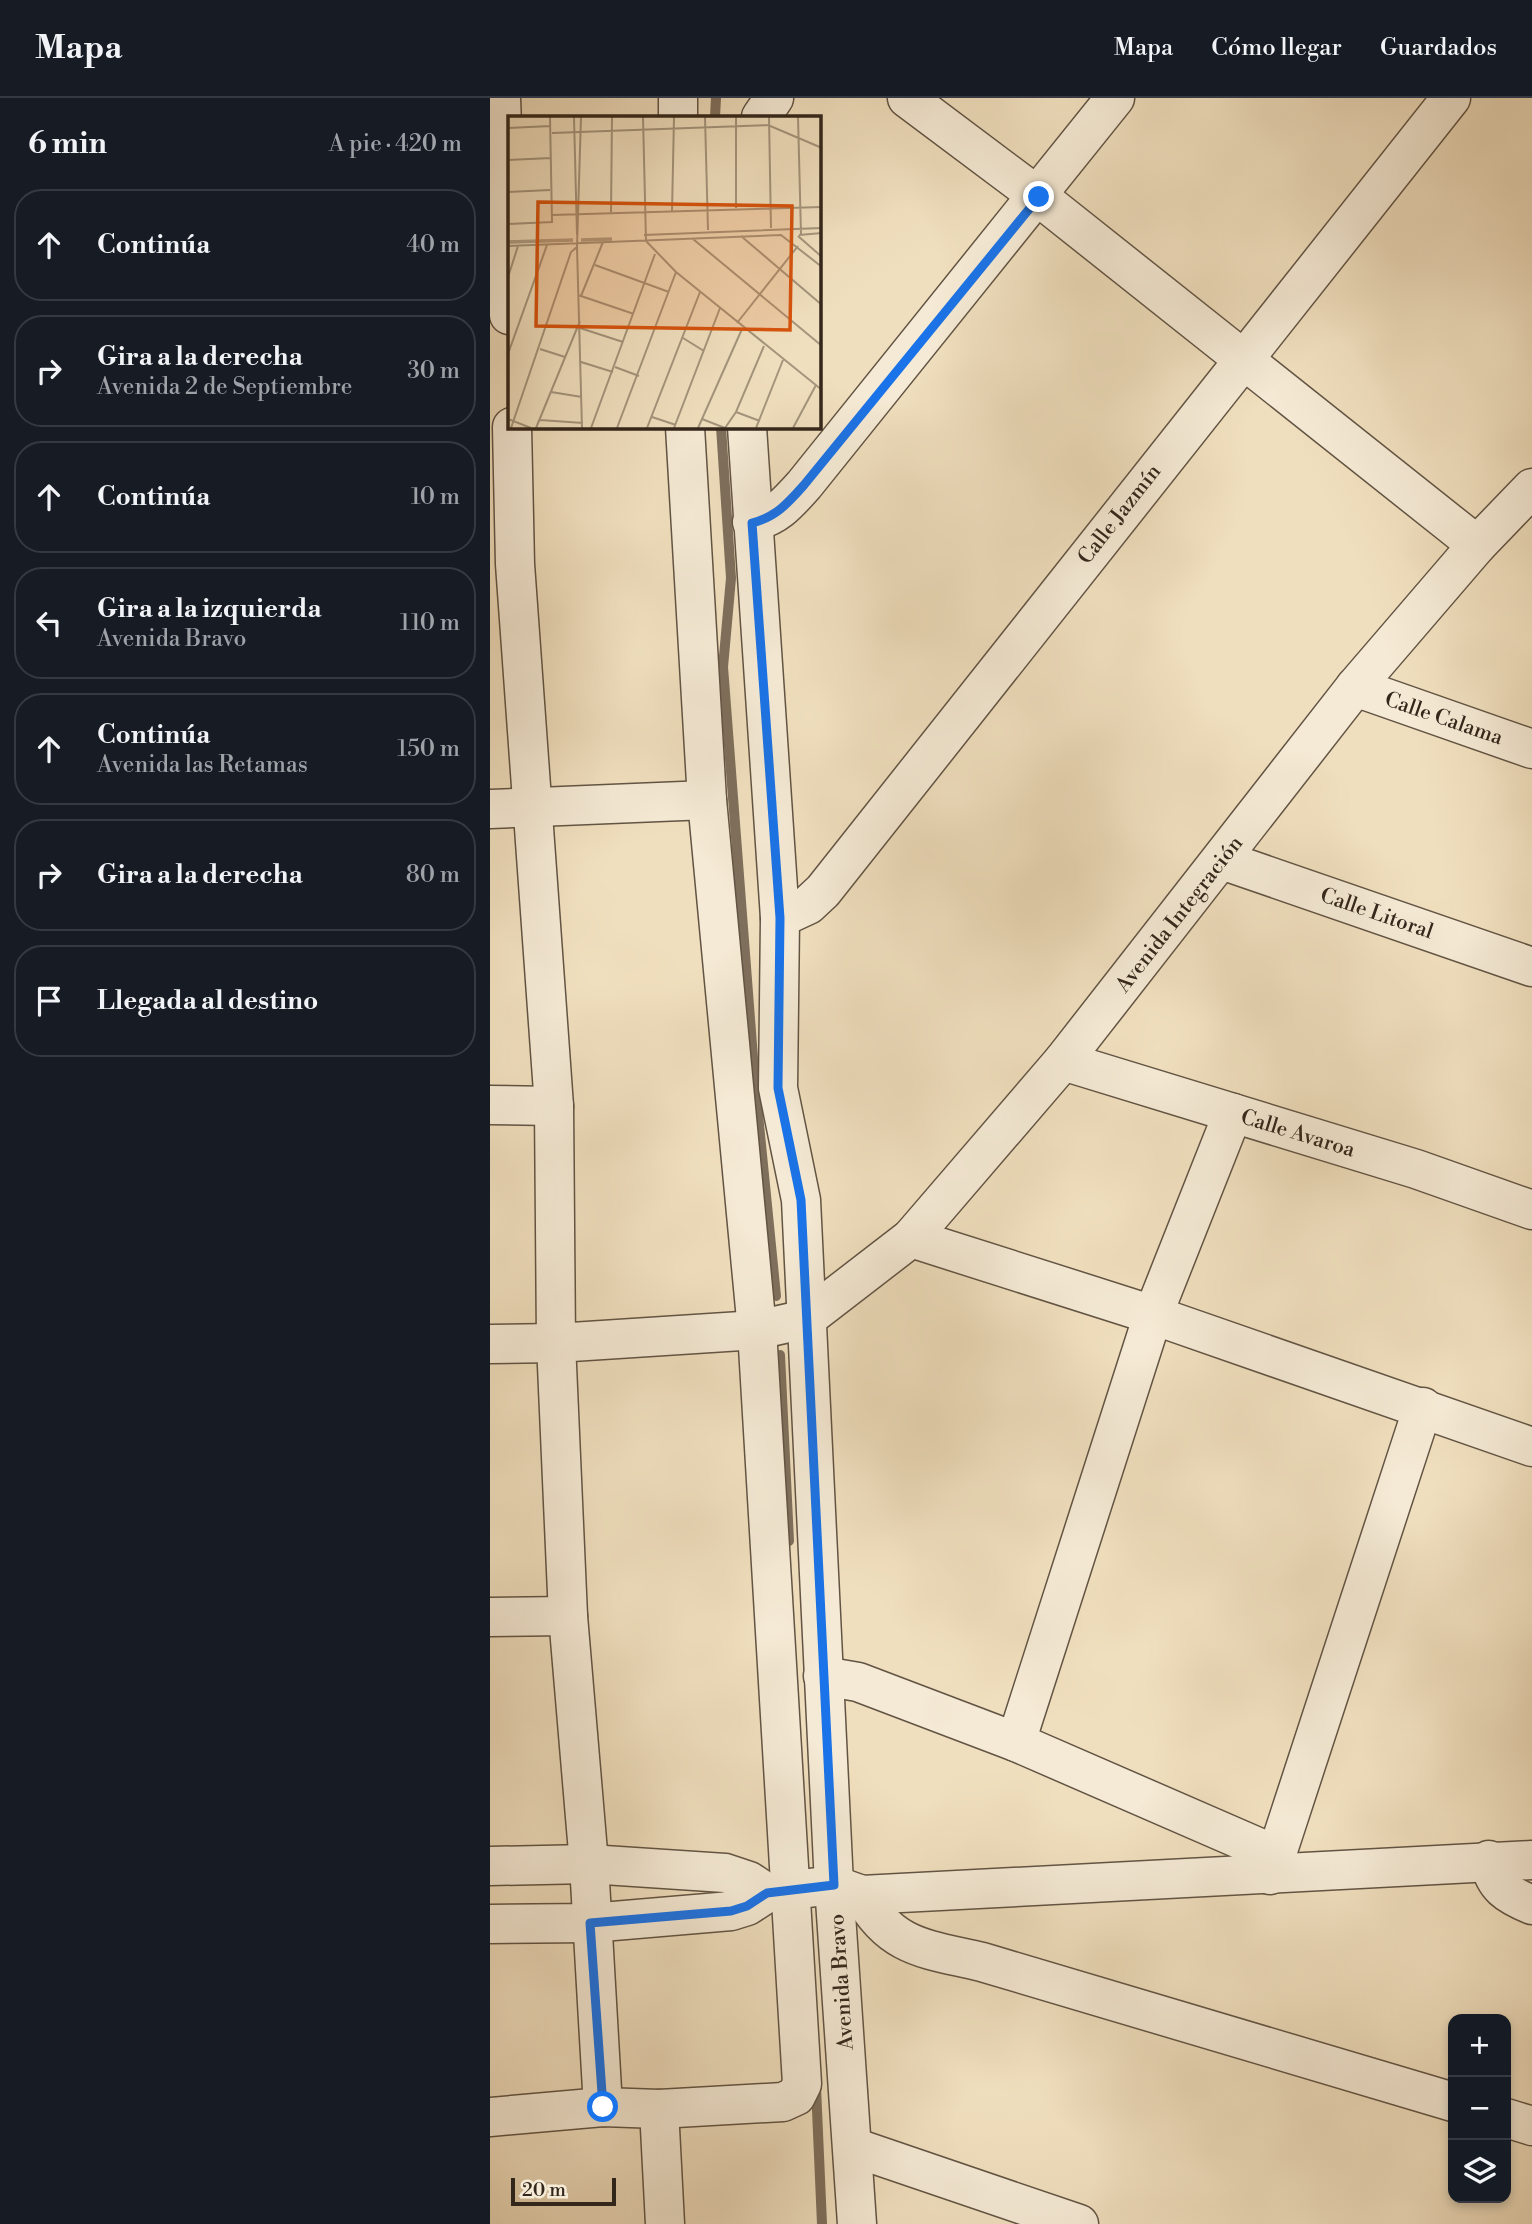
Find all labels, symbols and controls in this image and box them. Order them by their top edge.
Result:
text: Mapa [35,28,122,69]
text: Mapa [1114,33,1173,63]
text: Cómo llegar [1211,33,1342,63]
text: Guardados [1380,33,1497,63]
inset map [508,116,821,429]
text: 6 min [28,125,107,163]
text: A pie · 420 m [329,130,462,158]
route end [1023,181,1054,212]
icon: ahead [30,226,68,264]
text: Continúa [97,229,210,261]
text: 40 m [406,231,460,259]
text: Gira a la derecha [97,341,303,373]
icon: right [30,352,68,390]
text: 30 m [407,357,460,385]
text: Avenida 2 de Septiembre [97,373,352,401]
street label: Calle Jazmín [1073,459,1167,570]
icon: ahead [30,478,68,516]
text: Continúa [97,481,210,513]
text: 10 m [411,483,460,511]
text: Gira a la izquierda [97,593,321,625]
icon: left [30,604,68,642]
text: 110 m [400,609,460,637]
text: Avenida Bravo [97,625,246,653]
street label: Calle Calama [1381,687,1507,751]
text: Continúa [97,719,210,751]
icon: ahead [30,730,68,768]
text: 150 m [397,735,460,763]
text: Avenida las Retamas [97,751,308,779]
street label: Avenida Integración [1110,831,1249,999]
icon: right [30,856,68,894]
text: Gira a la derecha [97,859,303,891]
text: 80 m [406,861,460,889]
street label: Calle Litoral [1317,882,1437,945]
icon: arrive [30,982,68,1020]
text: Llegada al destino [97,985,318,1017]
street label: Calle Avaroa [1237,1104,1358,1164]
street label: Avenida Bravo [824,1913,860,2052]
map controls [1448,2014,1511,2203]
button: + [1448,2014,1511,2077]
button: − [1448,2077,1511,2140]
route start [587,2091,618,2122]
button: layers [1448,2140,1511,2203]
scale bar [511,2175,616,2207]
text: 20 m [522,2178,566,2202]

